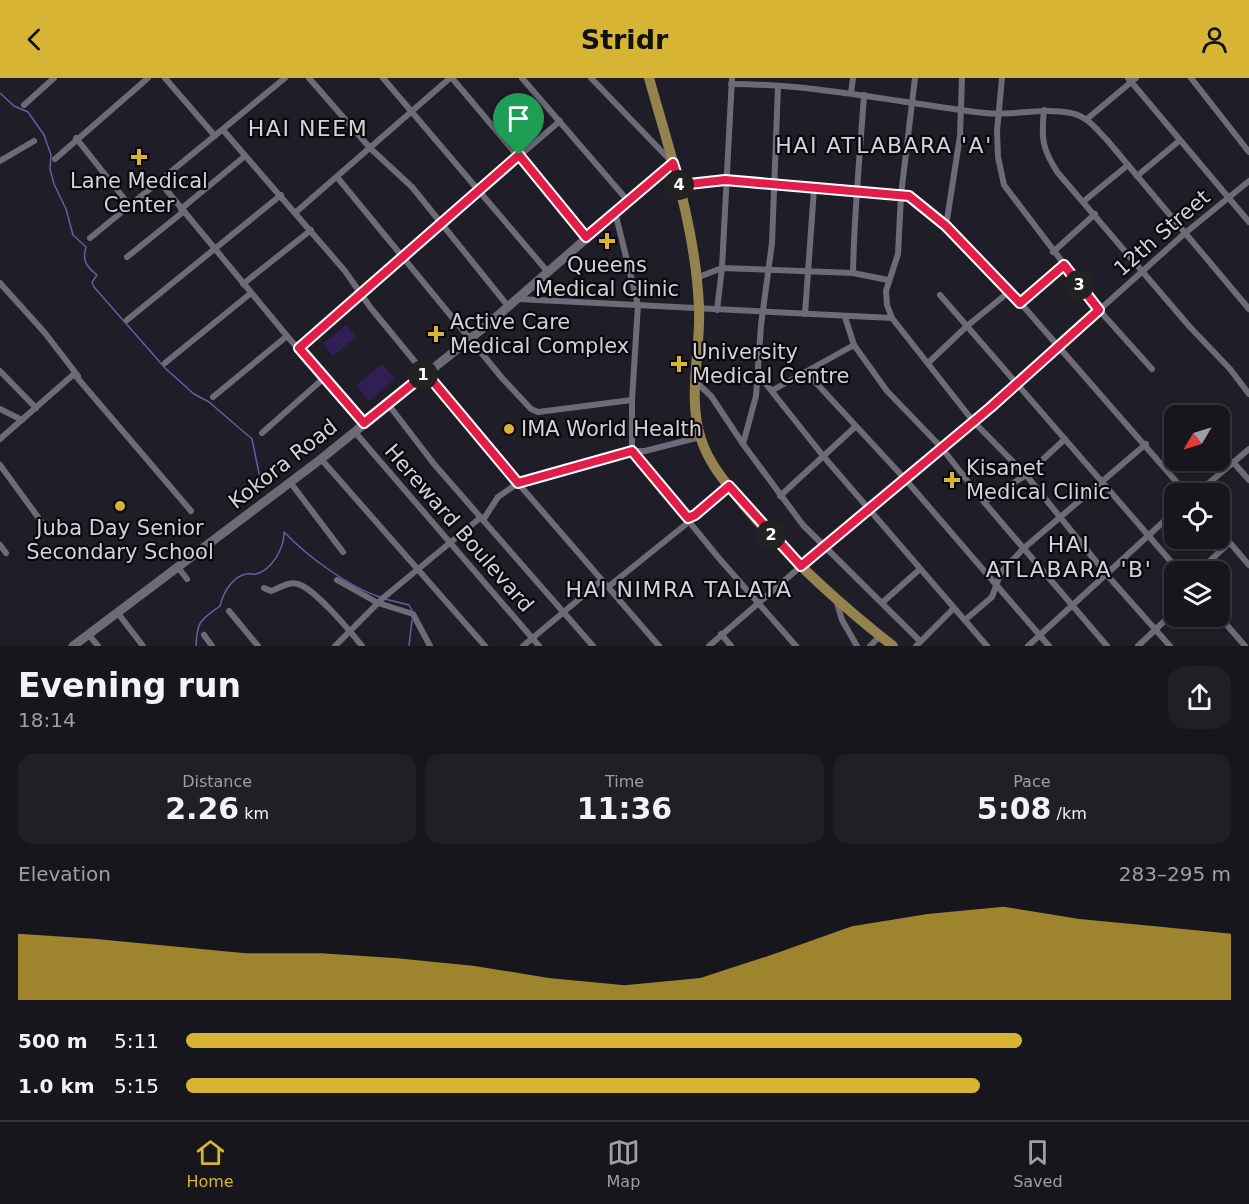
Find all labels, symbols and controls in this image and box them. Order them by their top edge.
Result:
icon: back [18,23,51,56]
icon: person [1198,23,1231,56]
text: Stridr [581,24,668,55]
pin [493,93,544,155]
icon: arrive [502,102,535,135]
district label: HAI NEEM [248,116,368,141]
district label: HAI ATLABARA 'A' [775,133,993,158]
marker: Lane Medical Center [130,148,148,166]
place label: Lane Medical Center [70,169,208,217]
pin: 4 [664,170,694,200]
text: 4 [673,175,685,194]
street label: 12th Street [1109,185,1215,281]
marker: Queens Medical Clinic [598,232,616,250]
place label: Queens Medical Clinic [535,253,679,301]
pin: 3 [1064,270,1094,300]
text: 3 [1073,275,1085,294]
place label: Active Care Medical Complex [450,310,629,358]
marker: Active Care Medical Complex [427,325,445,343]
place label: University Medical Centre [692,340,849,388]
marker: University Medical Centre [670,355,688,373]
pin: 1 [408,360,438,390]
text: 1 [417,365,429,384]
north arrow [1164,405,1230,471]
map controls [1164,405,1230,627]
street label: Kokora Road [224,414,342,514]
place label: IMA World Health [521,417,702,441]
marker: IMA World Health [502,422,516,436]
street label: Hereward Boulevard [380,439,538,617]
place label: Kisanet Medical Clinic [966,456,1110,504]
marker: Kisanet Medical Clinic [943,471,961,489]
button: locate [1164,483,1230,549]
marker: Juba Day Senior Secondary School [113,499,127,513]
place label: Juba Day Senior Secondary School [26,516,214,564]
pin: 2 [756,520,786,550]
text: 2 [765,525,777,544]
district label: HAI ATLABARA 'B' [986,532,1152,582]
button: layers [1164,561,1230,627]
district label: HAI NIMRA TALATA [565,577,793,602]
text: Evening run [18,666,241,705]
button: share [1168,666,1231,729]
text: 18:14 [18,708,76,732]
text: Distance [182,772,252,791]
text: Time [605,772,644,791]
text: Pace [1013,772,1051,791]
text: 2.26 [165,791,239,826]
text: 11:36 [577,791,672,826]
text: 5:08 [977,791,1051,826]
text: km [239,804,269,823]
text: /km [1051,804,1087,823]
text: Elevation [18,862,111,886]
text: 283–295 m [1119,862,1231,886]
text: 500 m [18,1029,88,1053]
text: 5:11 [114,1029,159,1053]
text: 1.0 km [18,1074,95,1098]
text: 5:15 [114,1074,159,1098]
tab: Home [186,1136,234,1191]
tab: Map [607,1136,640,1191]
tab: Saved [1013,1136,1063,1191]

